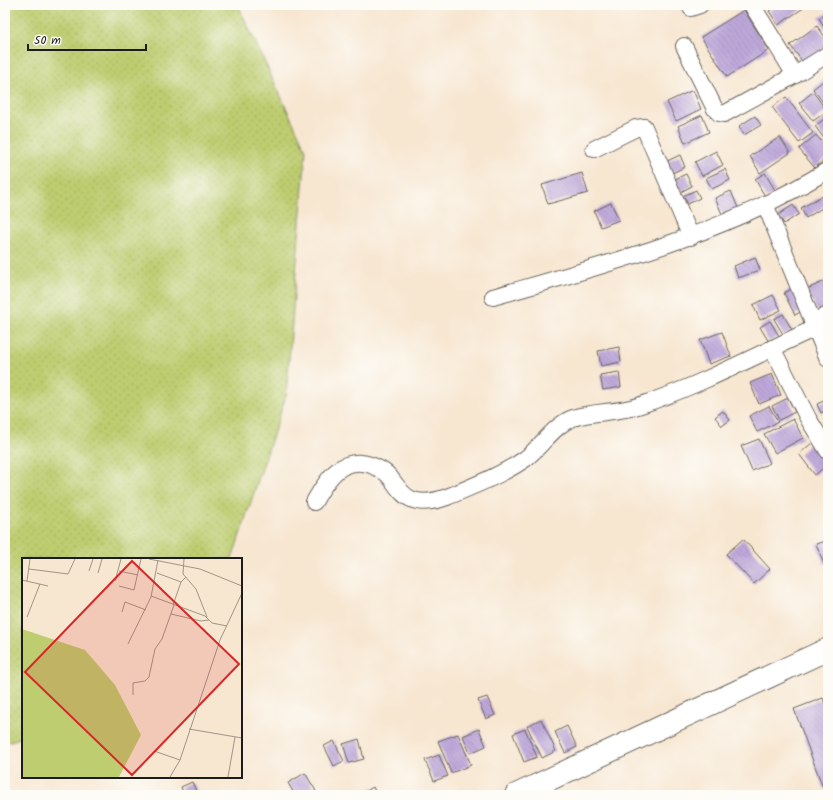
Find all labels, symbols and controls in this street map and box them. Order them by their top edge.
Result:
scale bar [28,26,146,52]
text: 50 m [34,31,61,50]
inset map [22,558,242,778]

